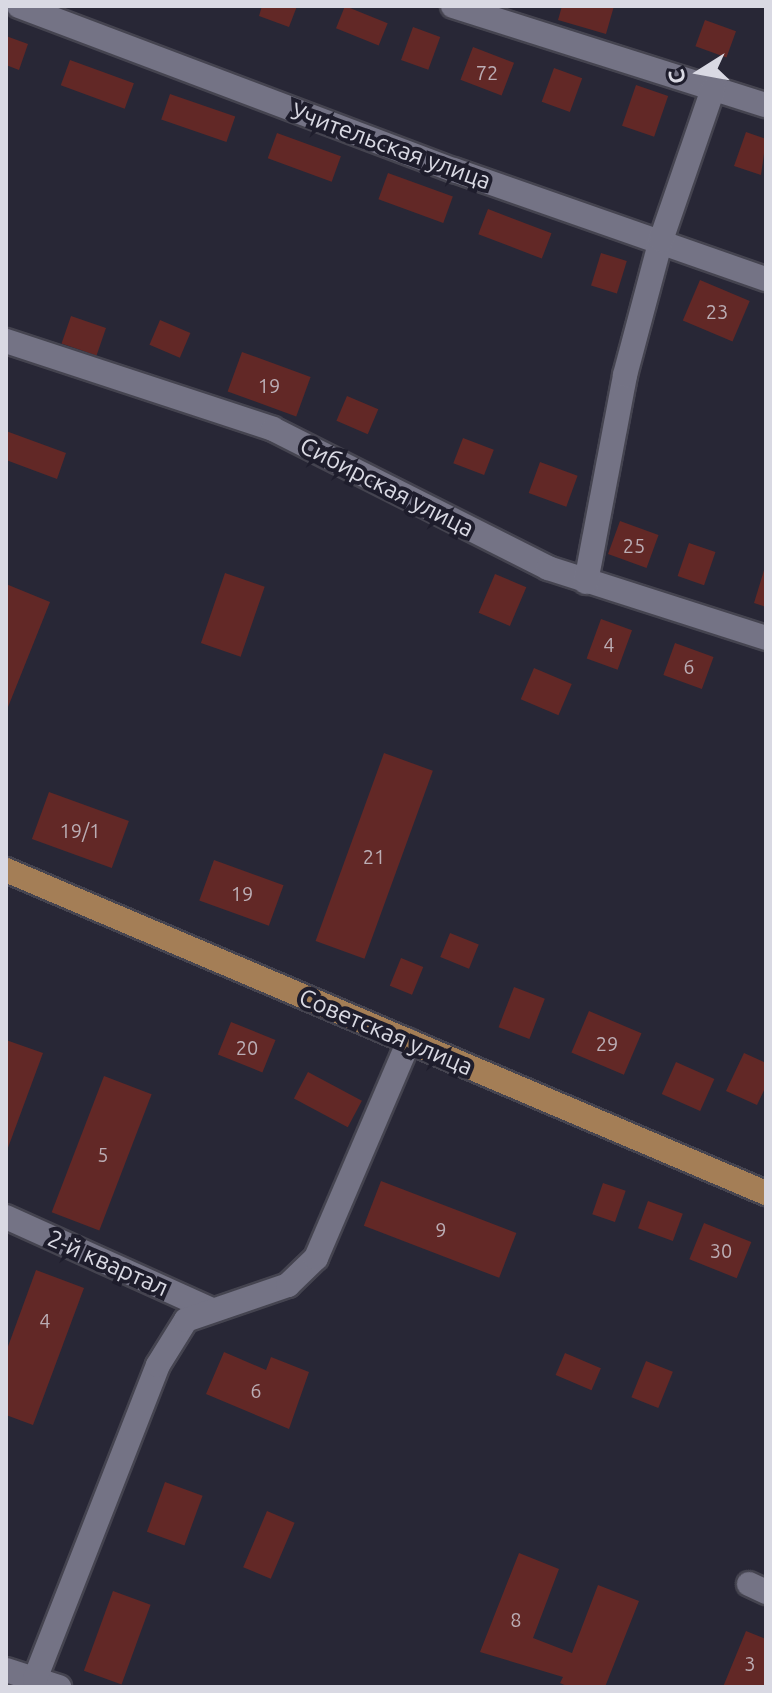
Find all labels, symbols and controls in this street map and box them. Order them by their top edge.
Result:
north arrow [660,32,740,112]
house number: 72 [476,60,498,84]
text: С [662,67,690,86]
street label: Учительская улица [287,96,495,196]
house number: 23 [706,299,728,323]
house number: 19 [258,373,280,397]
street label: Сибирская улица [295,431,479,543]
house number: 25 [623,533,645,557]
house number: 4 [603,632,615,656]
house number: 6 [683,654,695,678]
house number: 19/1 [59,818,101,842]
house number: 21 [363,844,385,868]
house number: 19 [231,881,253,905]
street label: Советская улица [295,982,477,1082]
house number: 29 [596,1031,618,1055]
house number: 20 [236,1035,258,1059]
house number: 5 [97,1142,109,1166]
house number: 9 [435,1217,447,1241]
street label: 2-й квартал [43,1224,173,1302]
house number: 30 [710,1238,732,1262]
house number: 4 [39,1308,51,1332]
house number: 6 [250,1378,262,1402]
house number: 8 [510,1607,522,1631]
house number: 3 [744,1651,756,1675]

